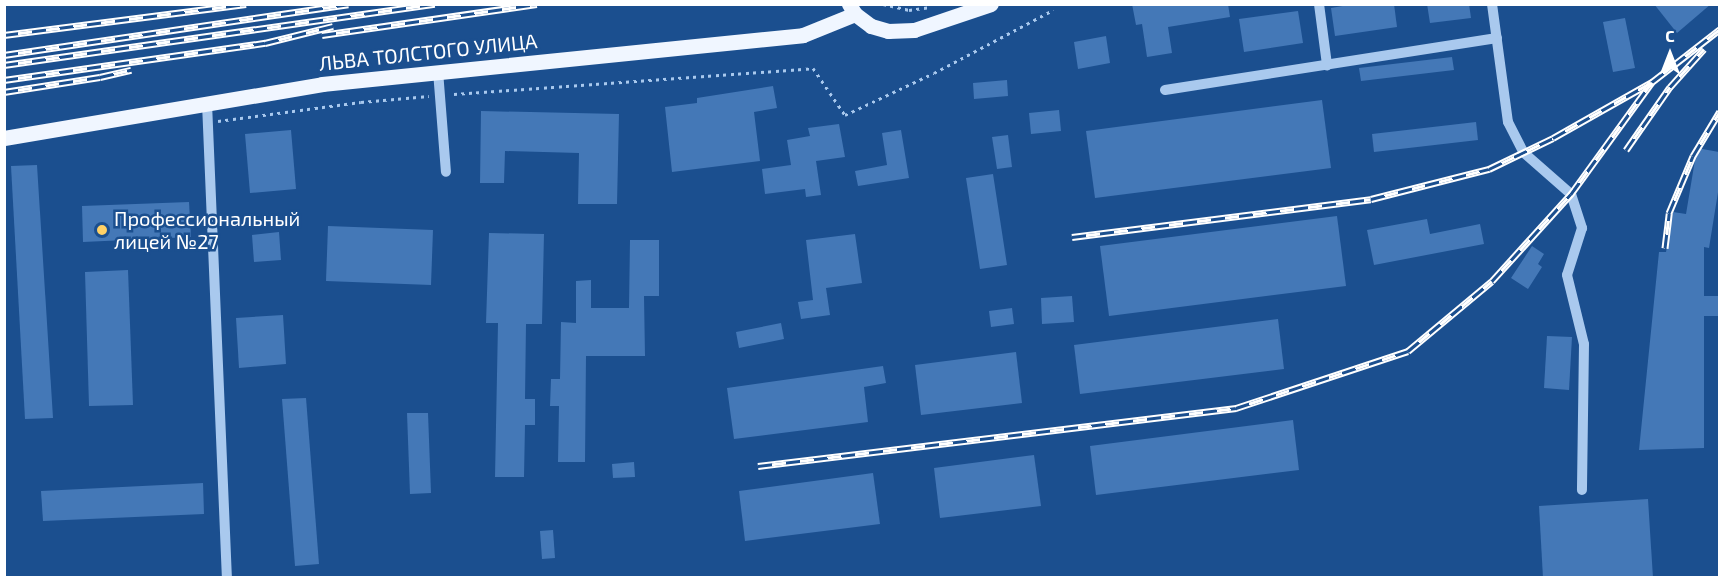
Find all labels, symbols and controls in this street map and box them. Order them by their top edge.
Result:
north arrow [1640,24,1700,84]
text: С [1665,26,1675,45]
street label: ЛЬВА ТОЛСТОГО УЛИЦА [318,29,538,75]
place label: Профессиональный лицей №27 [114,207,300,254]
marker: Профессиональный лицей №27 [95,223,109,237]

